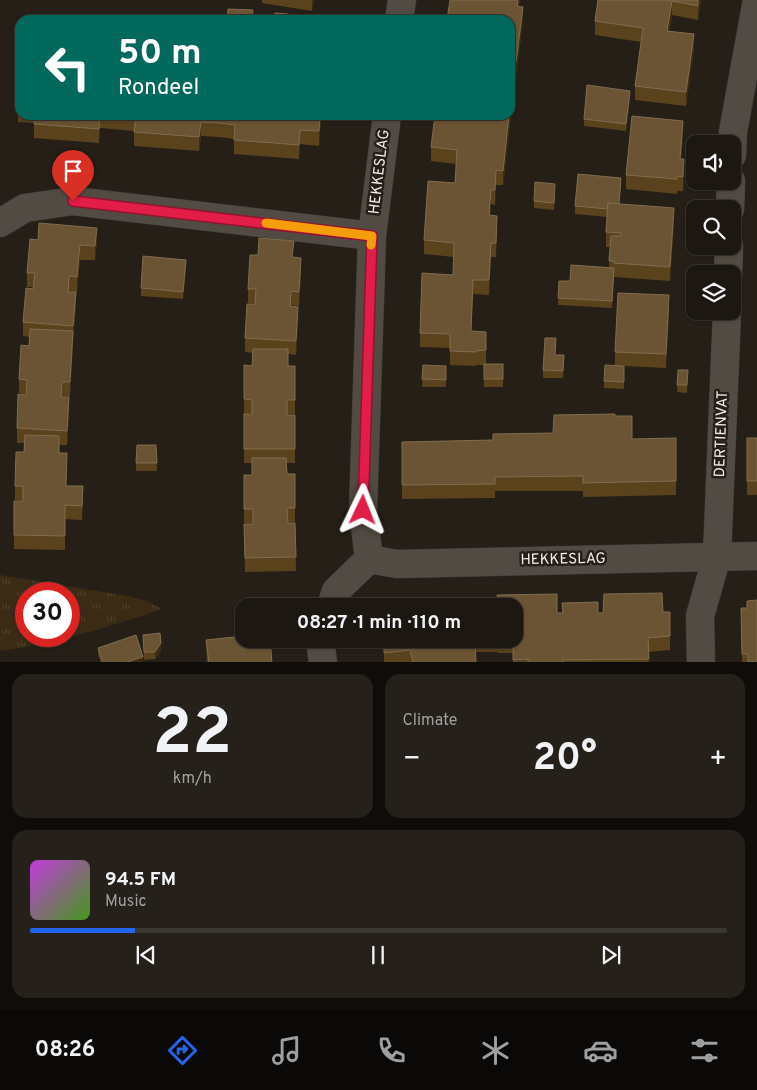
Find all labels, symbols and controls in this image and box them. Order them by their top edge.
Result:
text: 50 m [118,32,202,76]
icon: left [35,35,100,100]
text: Rondeel [118,75,199,102]
street label: HEKKESLAG [365,128,395,216]
map controls [686,135,741,320]
button: sound [686,135,741,190]
pin [52,150,94,201]
icon: arrive [59,157,87,185]
button: search [686,200,741,255]
button: layers [686,265,741,320]
street label: DERTIENVAT [711,390,733,478]
position arrow [336,483,388,535]
street label: HEKKESLAG [520,550,606,570]
speed limit sign: 30 [15,582,80,647]
text: 08:27 · 1 min · 110 m [297,611,461,635]
text: 22 [153,695,232,777]
text: Climate [403,711,457,731]
text: 20° [533,735,597,784]
text: − [403,742,421,778]
text: + [709,742,727,778]
text: km/h [173,769,212,789]
text: 94.5 FM [105,868,176,892]
text: Music [105,892,146,912]
icon: previous [132,941,160,969]
icon: pause [364,941,392,969]
icon: next [597,941,625,969]
icon: directions [165,1033,200,1068]
icon: music [269,1033,304,1068]
icon: phone [374,1033,409,1068]
icon: climate [478,1033,513,1068]
icon: car [583,1033,618,1068]
icon: filters [687,1033,722,1068]
text: 08:26 [35,1037,95,1064]

